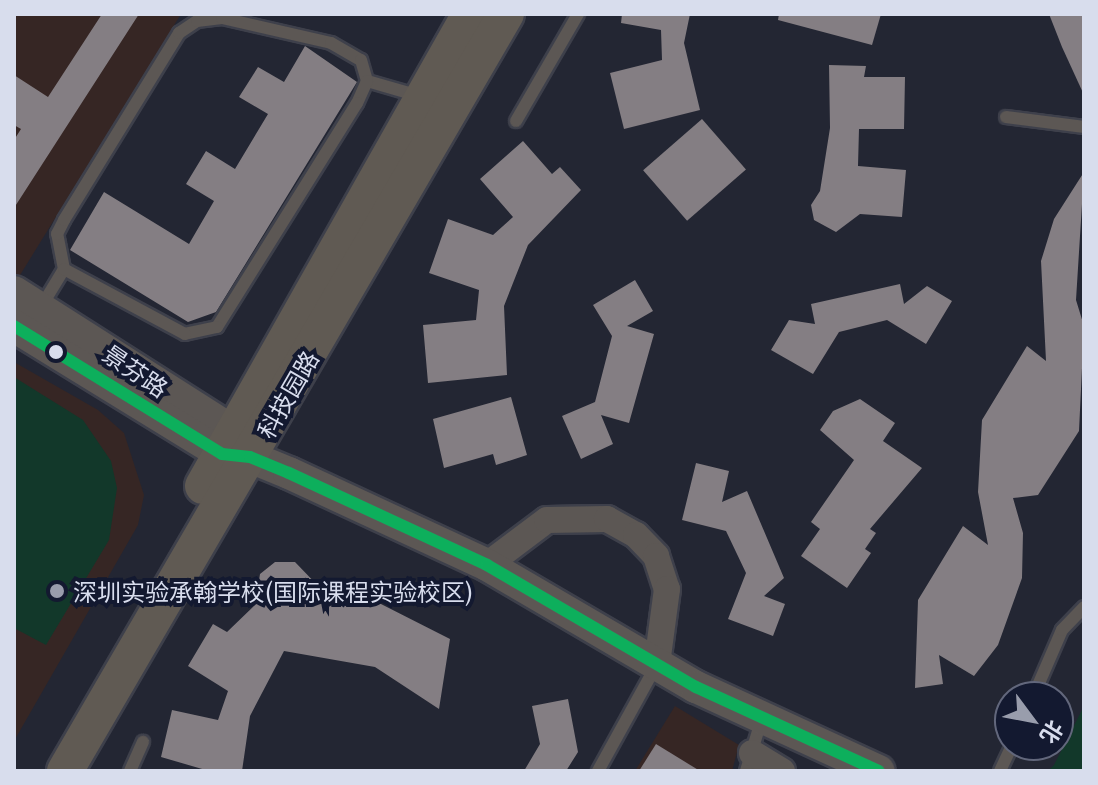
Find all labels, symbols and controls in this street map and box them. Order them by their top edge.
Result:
street label: 景芬路 [98,338,174,402]
unlabelled marker [48,344,64,360]
street label: 科技园路 [251,345,323,443]
place label: 深圳实验承翰学校(国际课程实验校区) [73,577,473,605]
marker: 深圳实验承翰学校(国际课程实验校区) [48,582,66,600]
north arrow [994,681,1074,761]
text: 北 [1033,715,1073,751]

